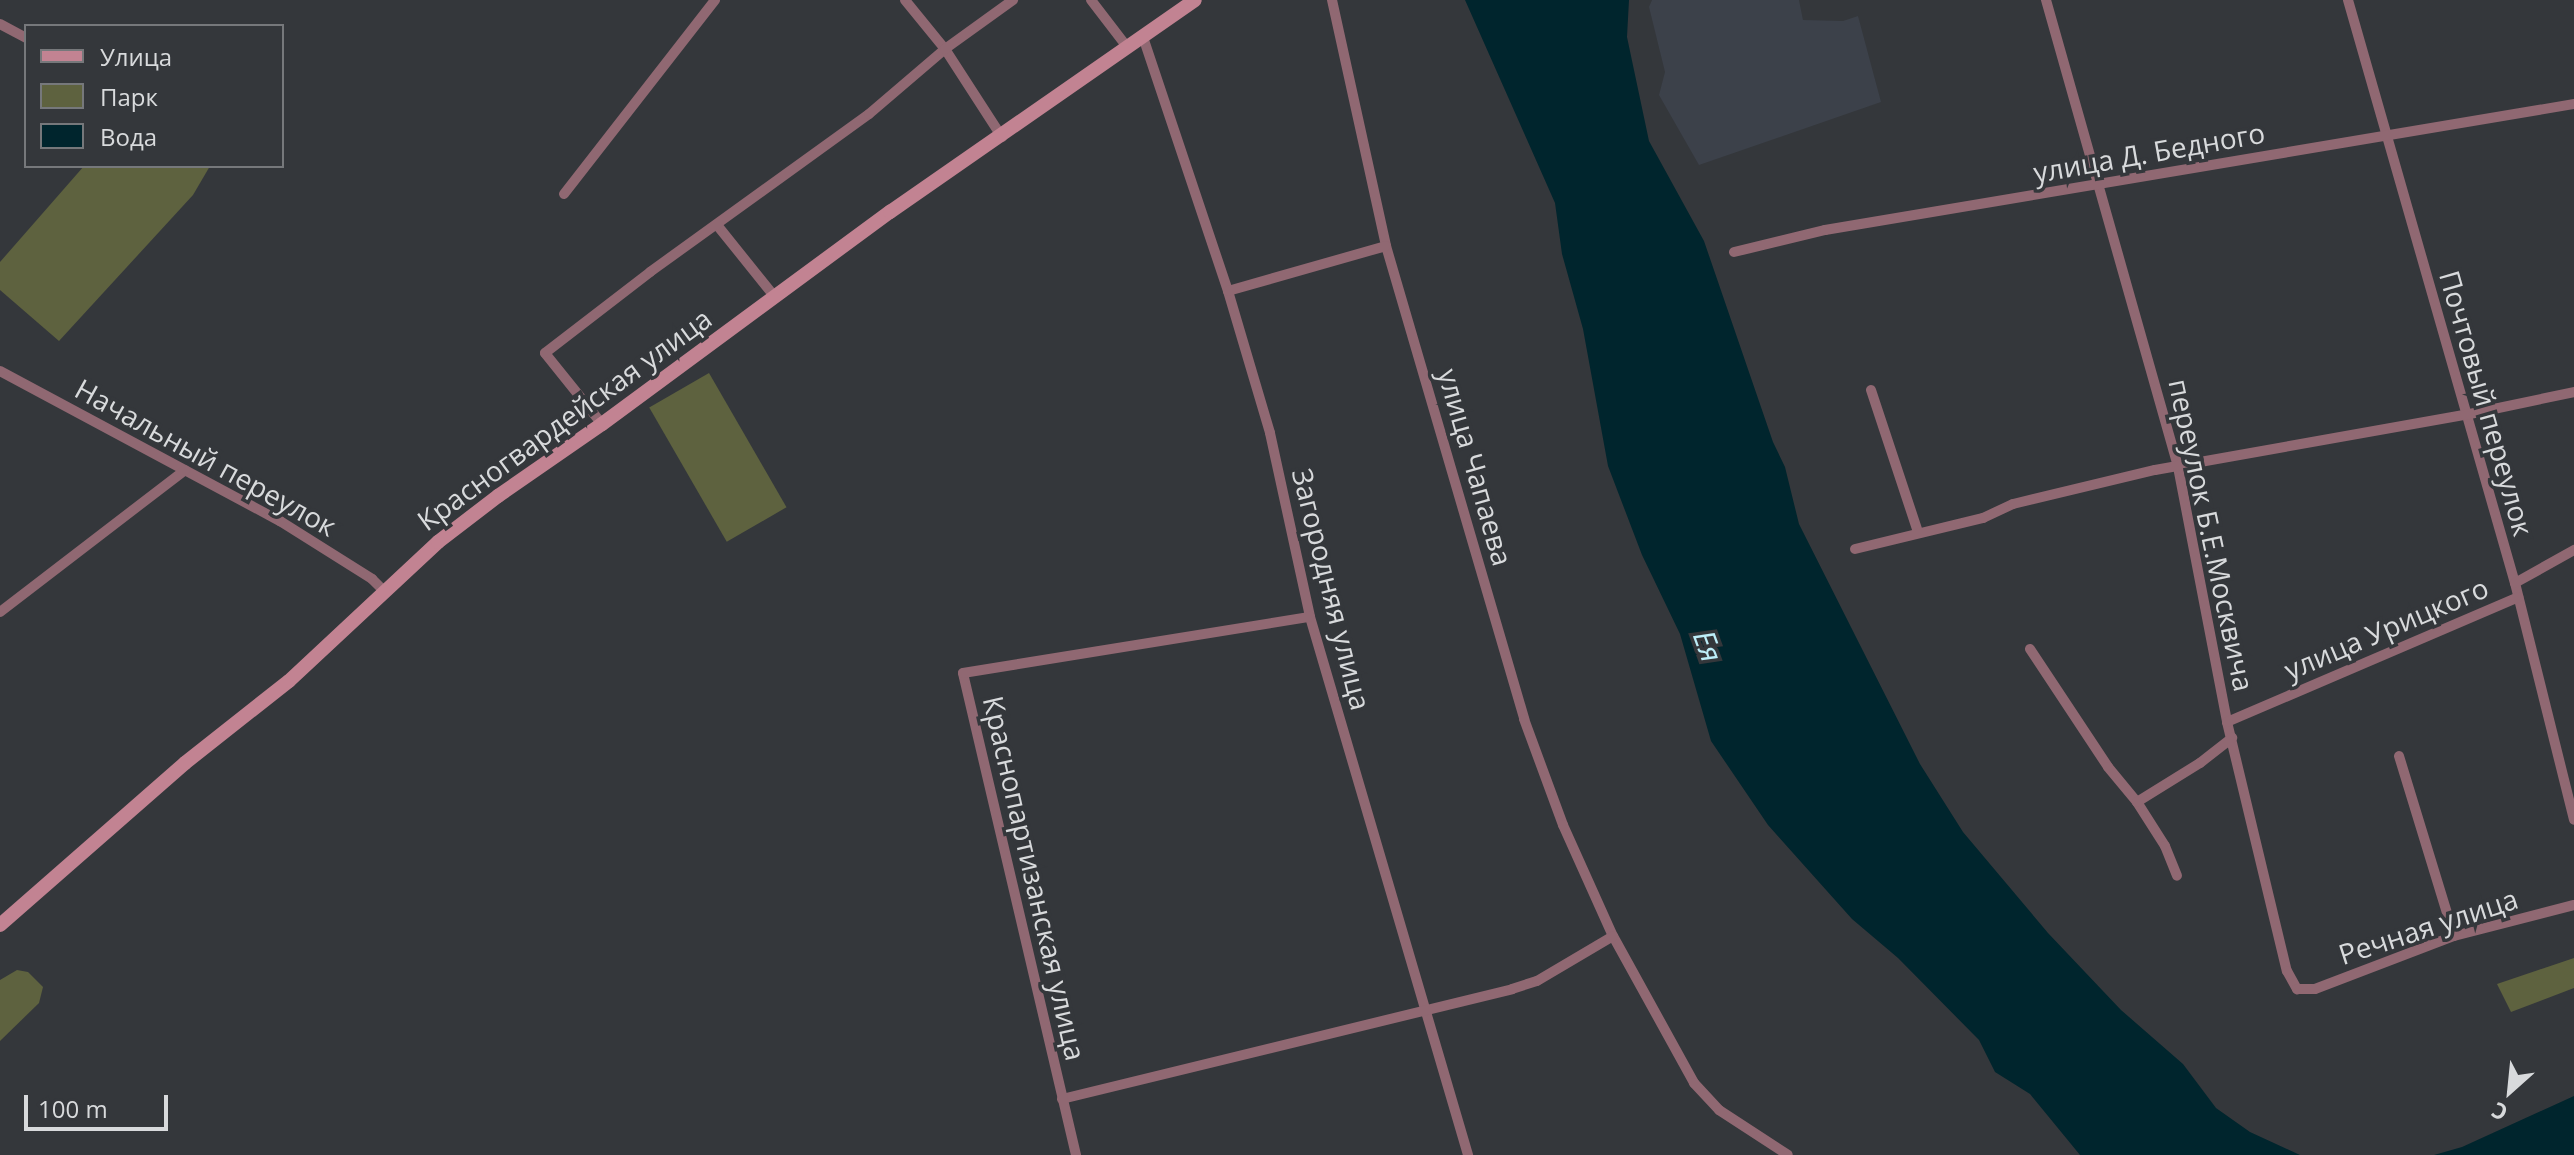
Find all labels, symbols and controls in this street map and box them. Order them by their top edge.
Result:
legend [24,24,284,168]
text: Улица [100,40,172,73]
text: Парк [100,80,158,113]
street label: улица Д. Бедного [2031,115,2267,189]
text: Вода [100,120,157,153]
street label: Почтовый переулок [2433,267,2541,539]
street label: Красногвардейская улица [410,301,718,537]
street label: улица Чапаева [1432,365,1520,569]
street label: Начальный переулок [70,371,342,543]
street label: переулок Б.Е.Москвича [2162,376,2262,694]
street label: Загородняя улица [1286,465,1378,713]
street label: улица Урицкого [2279,570,2493,686]
water label: Ея [1686,625,1730,667]
street label: Краснопартизанская улица [977,693,1093,1063]
street label: Речная улица [2334,881,2522,971]
north arrow [2470,1051,2550,1131]
scale bar [28,1079,172,1129]
text: 100 m [38,1092,108,1125]
text: С [2486,1096,2512,1129]

